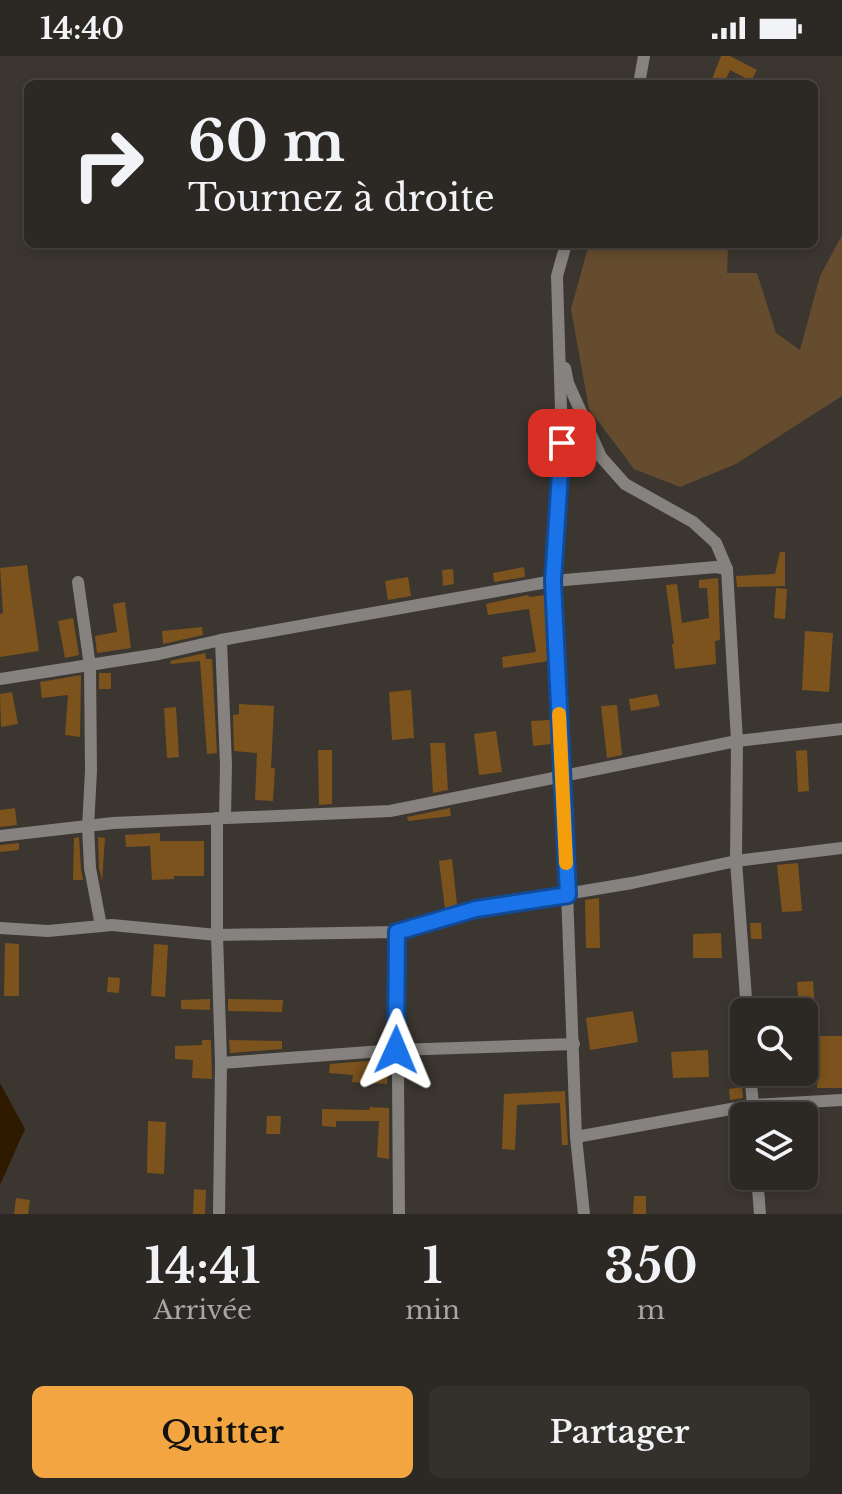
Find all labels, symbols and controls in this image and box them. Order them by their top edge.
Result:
text: 14:40 [40,10,124,47]
text: 60 m [188,107,345,176]
icon: right [56,112,160,216]
text: Tournez à droite [188,176,495,221]
pin [528,409,596,477]
icon: arrive [540,421,584,465]
map controls [730,998,818,1190]
button: search [730,998,818,1086]
position arrow [354,1008,438,1092]
button: layers [730,1102,818,1190]
text: 14:41 [144,1236,261,1296]
text: 1 [422,1236,443,1296]
text: 350 [604,1236,698,1296]
text: Arrivée [153,1294,252,1326]
text: min [405,1294,460,1326]
text: m [637,1294,665,1326]
button: Quitter [32,1386,413,1478]
button: Partager [429,1386,810,1478]

